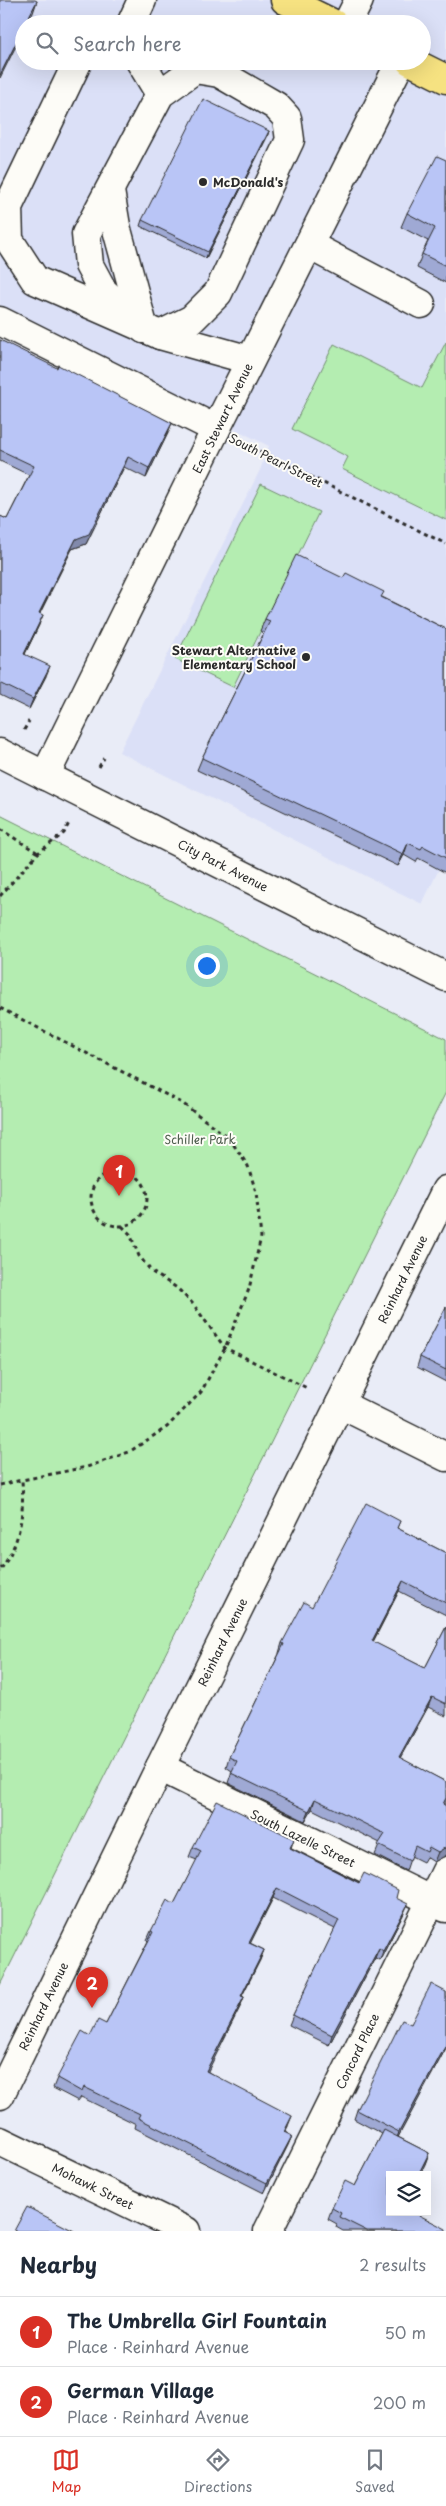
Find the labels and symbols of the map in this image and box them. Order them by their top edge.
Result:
place label: McDonald's [213,173,283,191]
marker: McDonald's [197,176,209,188]
street label: East Stewart Avenue [187,359,257,476]
street label: South Pearl Street [226,428,326,492]
place label: Stewart Alternative Elementary School [172,641,296,673]
marker: Stewart Alternative Elementary School [300,651,312,663]
street label: City Park Avenue [175,834,272,896]
your location [194,953,220,979]
park label: Schiller Park [164,1130,236,1148]
pin: 1 [103,1155,135,1196]
street label: Reinhard Avenue [373,1231,431,1326]
street label: Reinhard Avenue [193,1594,251,1689]
street label: South Lazelle Street [247,1805,359,1871]
street label: Reinhard Avenue [14,1958,72,2053]
pin: 2 [76,1967,108,2008]
street label: Concord Place [331,2010,383,2092]
street label: Mohawk Street [49,2158,137,2214]

